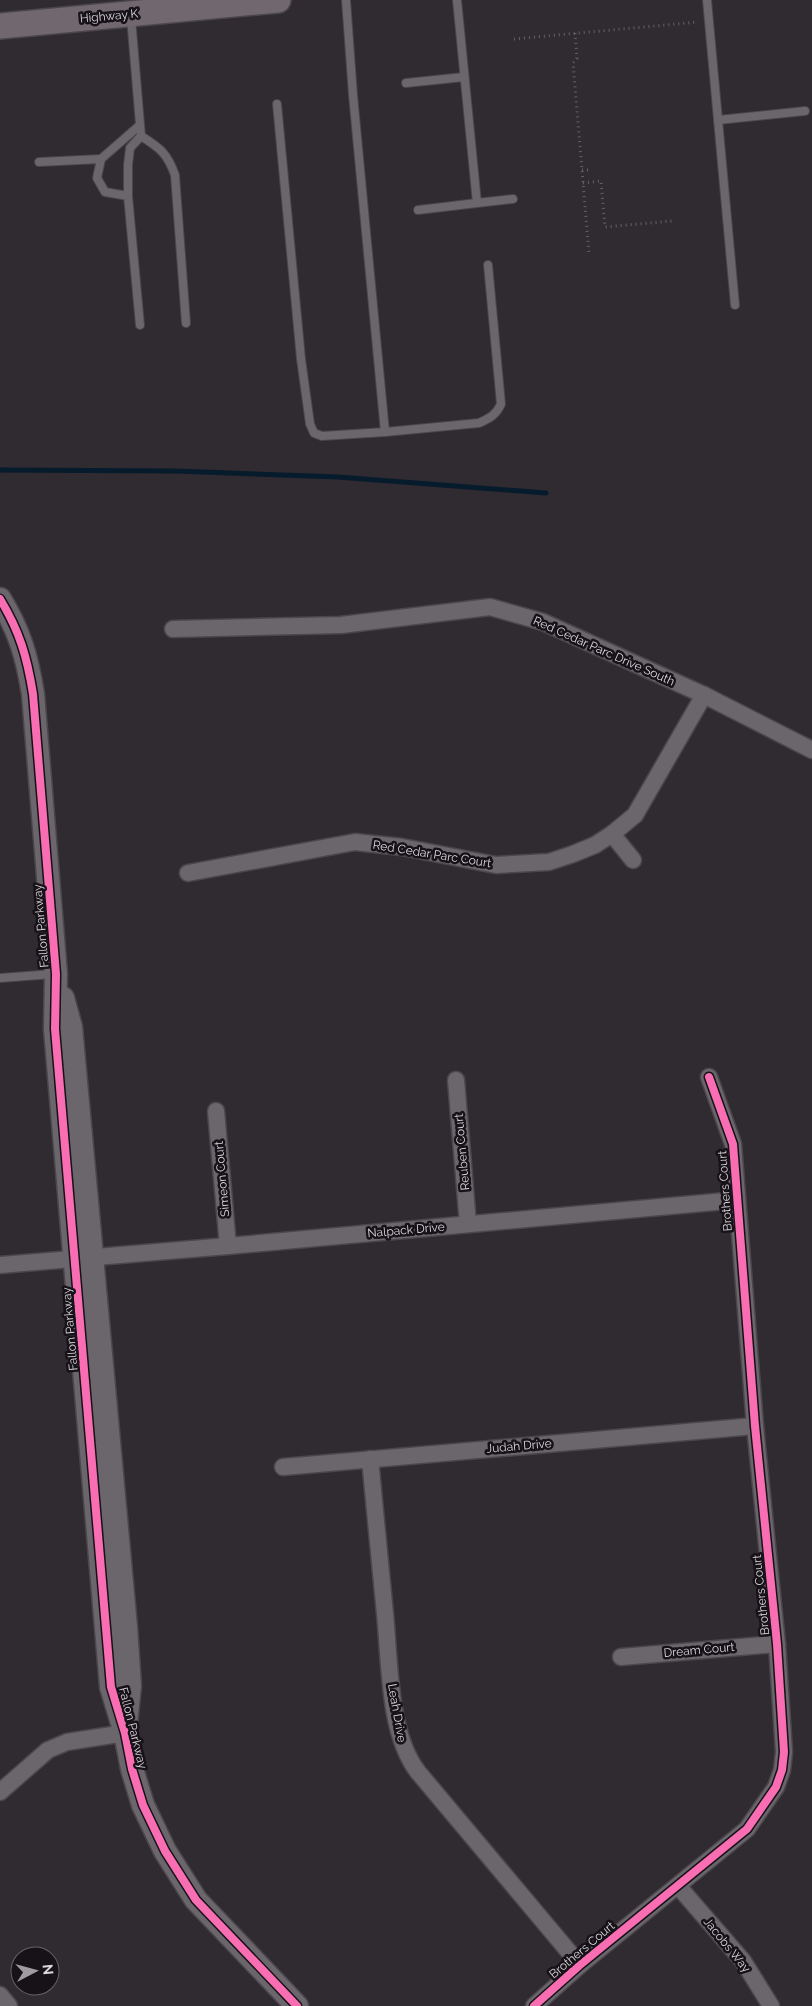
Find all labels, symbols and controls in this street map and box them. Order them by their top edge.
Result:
street label: Highway K [79,6,139,26]
street label: Red Cedar Parc Drive South [531,613,677,689]
street label: Red Cedar Parc Court [372,838,492,870]
street label: Fallon Parkway [30,883,52,968]
street label: Reuben Court [452,1113,472,1191]
street label: Simeon Court [212,1141,232,1217]
street label: Brothers Court [715,1150,735,1232]
street label: Nalpack Drive [367,1220,445,1240]
street label: Fallon Parkway [59,1286,81,1371]
street label: Judah Drive [486,1436,552,1456]
street label: Brothers Court [750,1554,772,1636]
street label: Dream Court [663,1640,735,1660]
street label: Leah Drive [385,1683,409,1743]
street label: Fallon Parkway [116,1686,150,1771]
street label: Jacobs Way [701,1915,754,1976]
street label: Brothers Court [547,1919,617,1981]
north arrow [10,1946,60,1996]
text: N [39,1963,56,1976]

